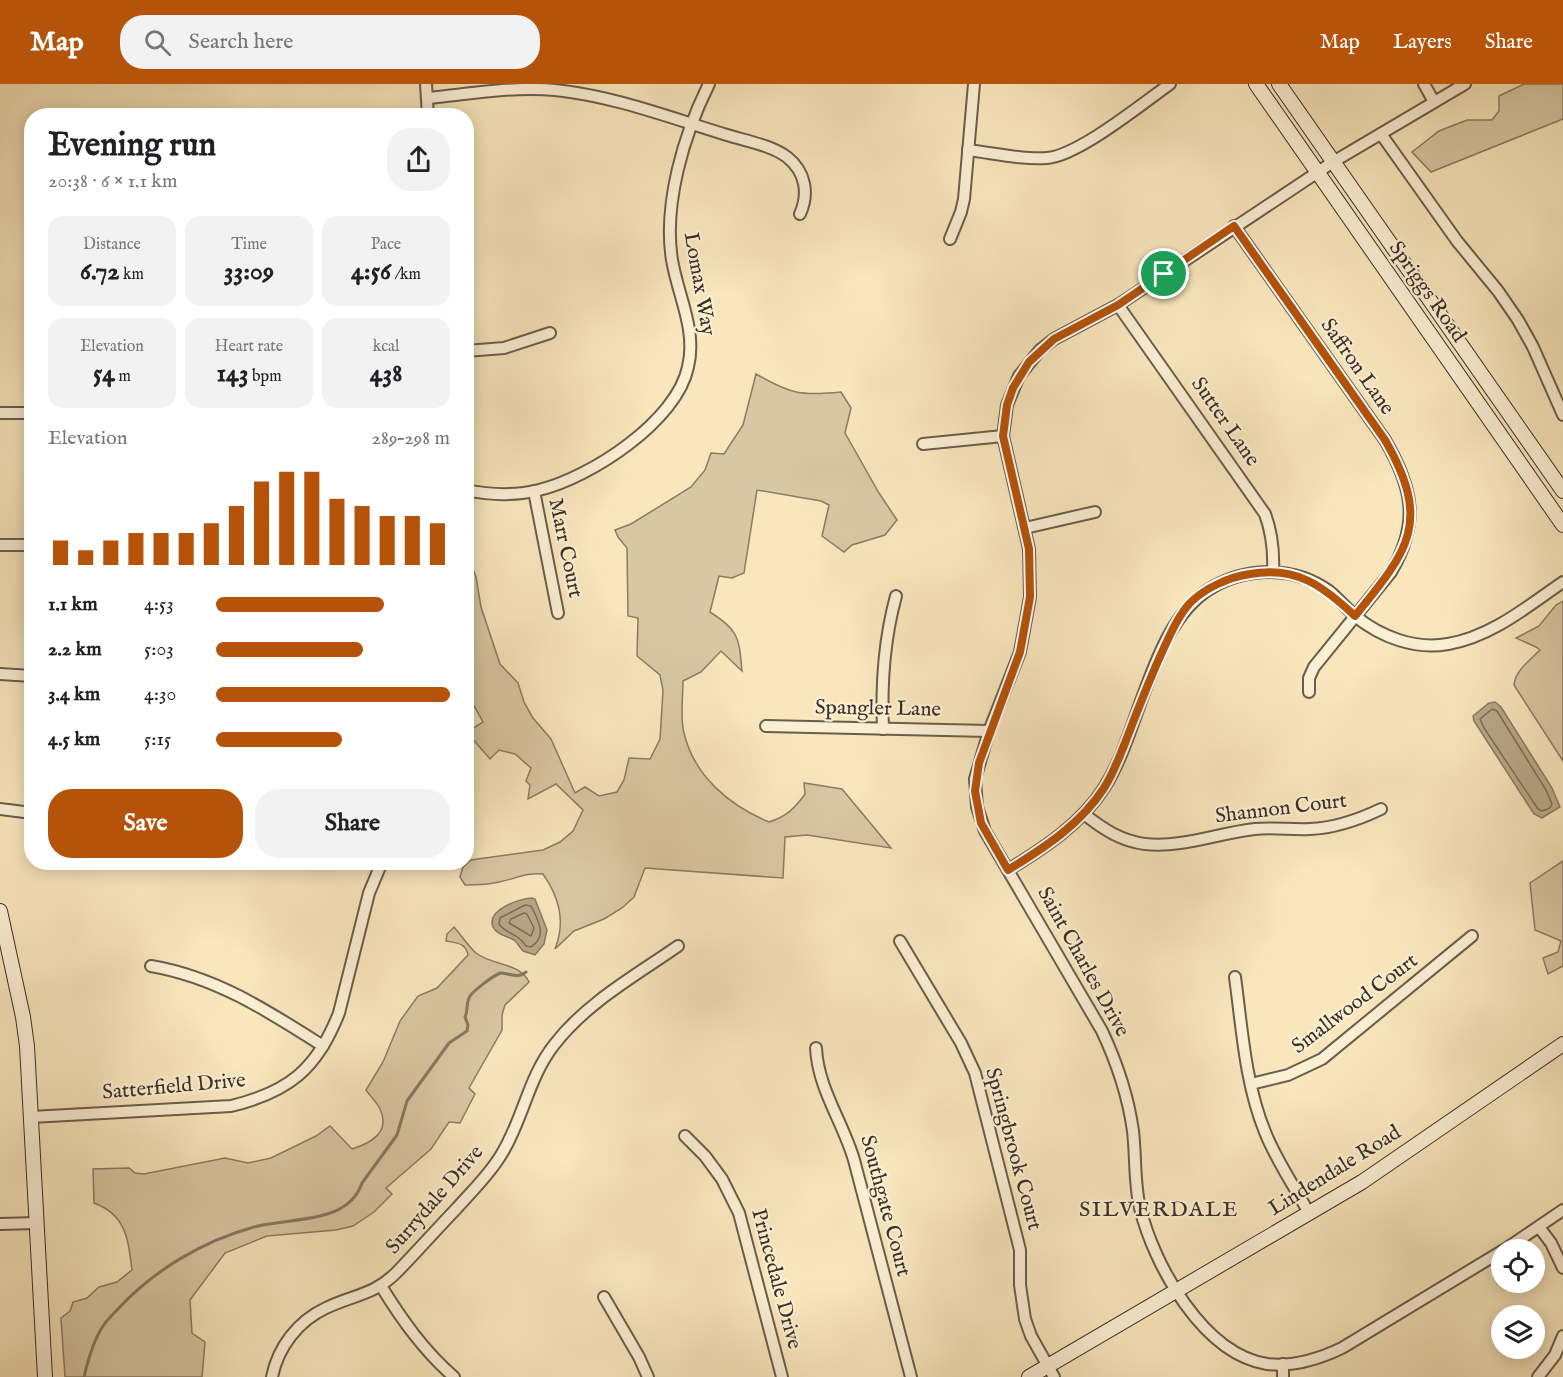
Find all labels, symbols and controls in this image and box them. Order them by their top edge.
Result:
search box [120,15,540,69]
text: Map [30,25,84,60]
icon: search [141,26,174,59]
text: Search here [189,28,293,56]
text: Map [1320,29,1360,56]
text: Layers [1393,29,1452,56]
text: Share [1485,29,1533,56]
text: Evening run [48,125,216,167]
button: share [387,128,450,191]
text: 20:38 · 6 × 1.1 km [48,169,177,194]
street label: Lomax Way [677,230,721,338]
text: Distance [83,235,141,255]
text: Time [231,235,267,255]
text: Pace [371,235,401,255]
street label: Spriggs Road [1382,236,1472,349]
pin [1138,248,1189,299]
text: 6.72 [80,255,120,288]
text: 33:09 [224,255,274,288]
text: 4:56 [351,255,391,288]
icon: arrive [1147,257,1180,290]
text: km [120,265,144,285]
text: /km [391,265,421,285]
street label: Saffron Lane [1314,313,1400,421]
text: Elevation [80,337,144,357]
text: Heart rate [215,337,283,357]
text: kcal [373,337,399,357]
text: 54 [93,357,115,390]
text: 143 [216,357,249,390]
text: 438 [370,357,402,390]
text: m [115,367,131,387]
text: bpm [249,367,282,387]
street label: Sutter Lane [1184,372,1266,472]
text: Elevation [48,426,127,451]
text: 289–298 m [372,426,450,451]
street label: Marr Court [541,496,589,600]
text: 1.1 km [48,592,98,617]
text: 4:53 [144,592,174,617]
text: 2.2 km [48,637,102,662]
text: 5:03 [144,637,174,662]
text: 3.4 km [48,682,100,707]
text: 4:30 [144,682,176,707]
street label: Spangler Lane [815,694,942,724]
text: 4.5 km [48,727,100,752]
text: 5:15 [144,727,171,752]
street label: Shannon Court [1214,788,1348,830]
button: Save [48,789,243,858]
button: Share [255,789,450,858]
street label: Saint Charles Drive [1031,882,1136,1042]
street label: Smallwood Court [1286,948,1424,1060]
street label: Springbrook Court [978,1065,1048,1233]
street label: Satterfield Drive [101,1067,247,1107]
street label: Lindendale Road [1264,1119,1407,1223]
street label: Southgate Court [853,1132,917,1280]
street label: Surrydale Drive [380,1140,490,1260]
district label: SILVERDALE [1079,1196,1239,1224]
street label: Princedale Drive [744,1206,808,1353]
map controls [1491,1239,1545,1359]
button: locate [1491,1239,1545,1293]
button: layers [1491,1305,1545,1359]

